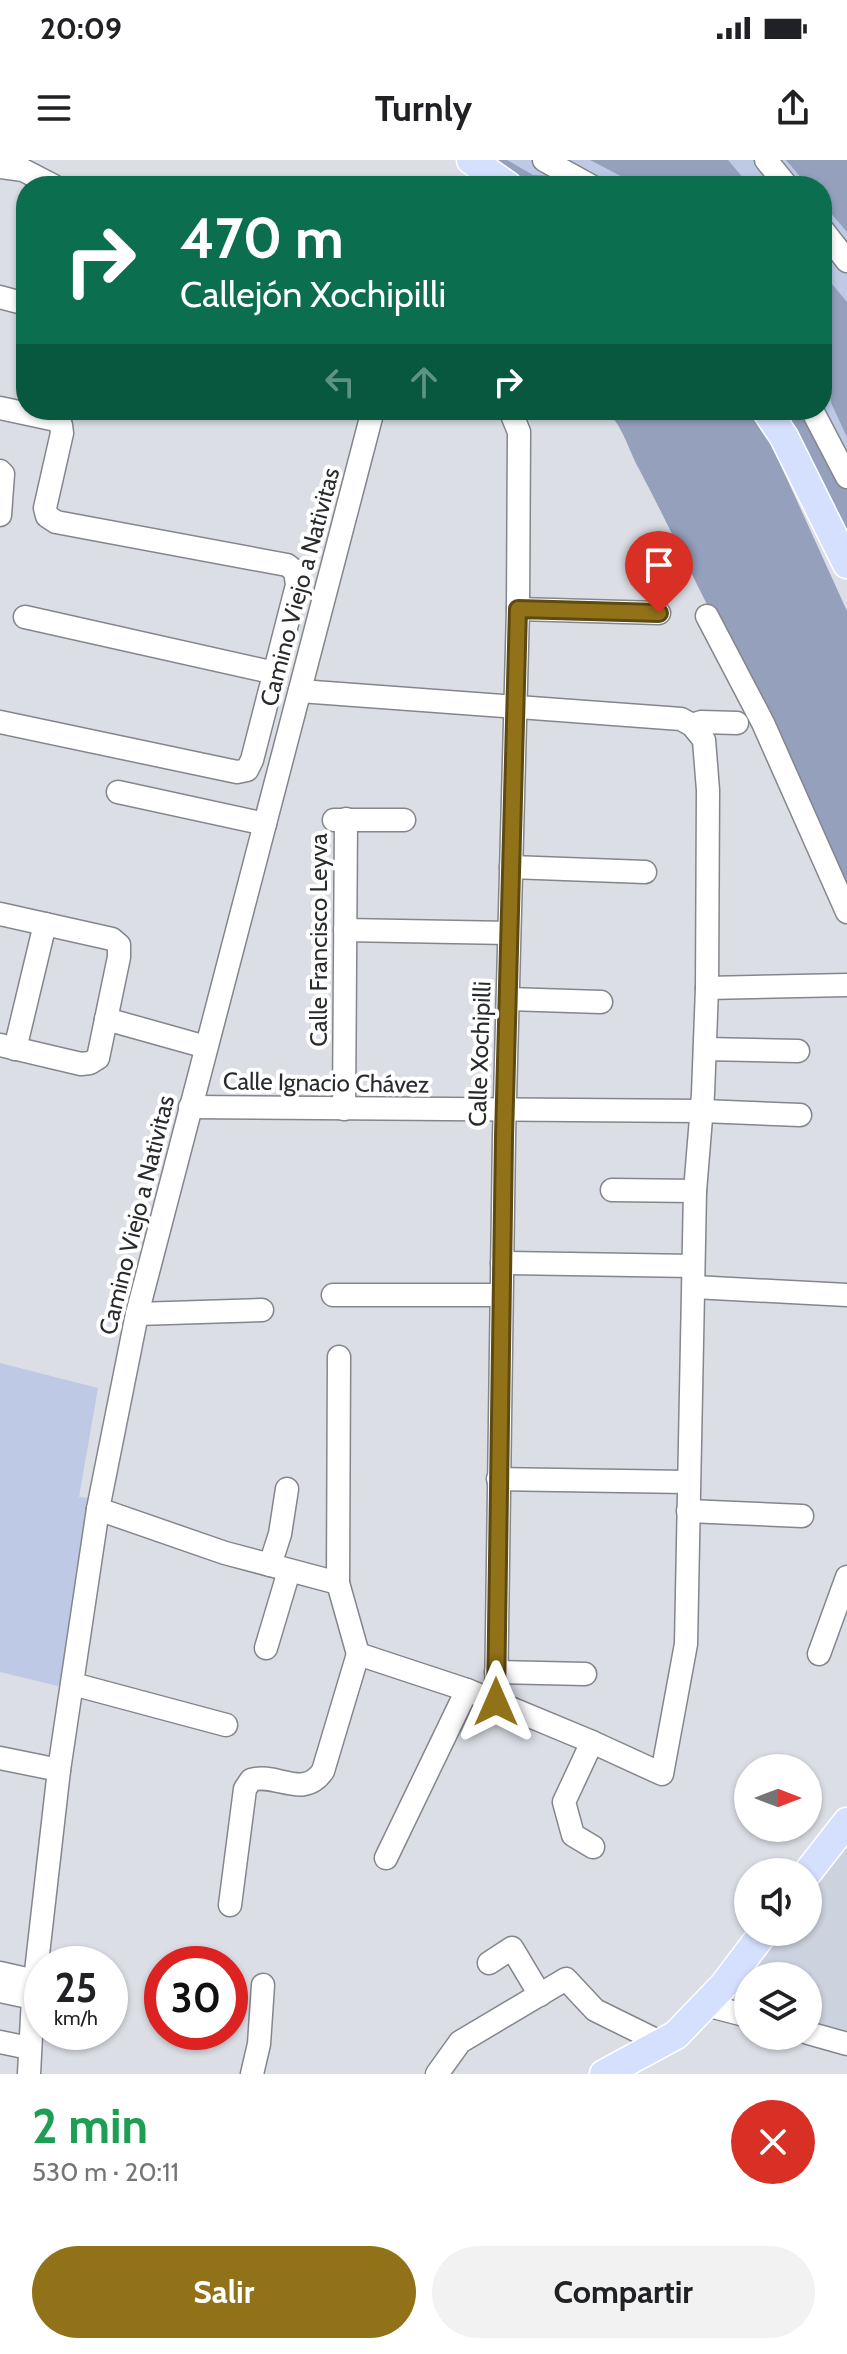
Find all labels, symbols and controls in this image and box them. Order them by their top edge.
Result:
text: 20:09 [40,10,122,47]
icon: menu [32,86,76,130]
text: Turnly [375,86,472,130]
icon: share [771,86,815,130]
text: 470 m [180,204,344,272]
icon: right [48,208,152,312]
text: Callejón Xochipilli [180,272,446,316]
icon: left [318,360,362,404]
icon: ahead [402,360,446,404]
icon: right [486,360,530,404]
street label: Camino Viejo a Nativitas [254,464,345,709]
pin [625,531,693,613]
icon: arrive [637,543,681,587]
street label: Calle Francisco Leyva [304,833,333,1047]
street label: Calle Xochipilli [462,981,497,1127]
street label: Calle Ignacio Chávez [223,1066,429,1099]
street label: Camino Viejo a Nativitas [93,1092,180,1338]
position arrow [454,1660,538,1744]
north arrow [734,1754,822,1842]
map controls [734,1754,822,2050]
button: sound [734,1858,822,1946]
speed limit sign: 30 [144,1946,248,2050]
button: layers [734,1962,822,2050]
text: 25 [55,1963,97,2012]
text: km/h [54,2006,98,2030]
text: 2 min [32,2097,148,2155]
button: close [731,2100,815,2184]
text: 530 m · 20:11 [32,2156,179,2188]
button: Salir [32,2246,416,2338]
button: Compartir [432,2246,815,2338]

